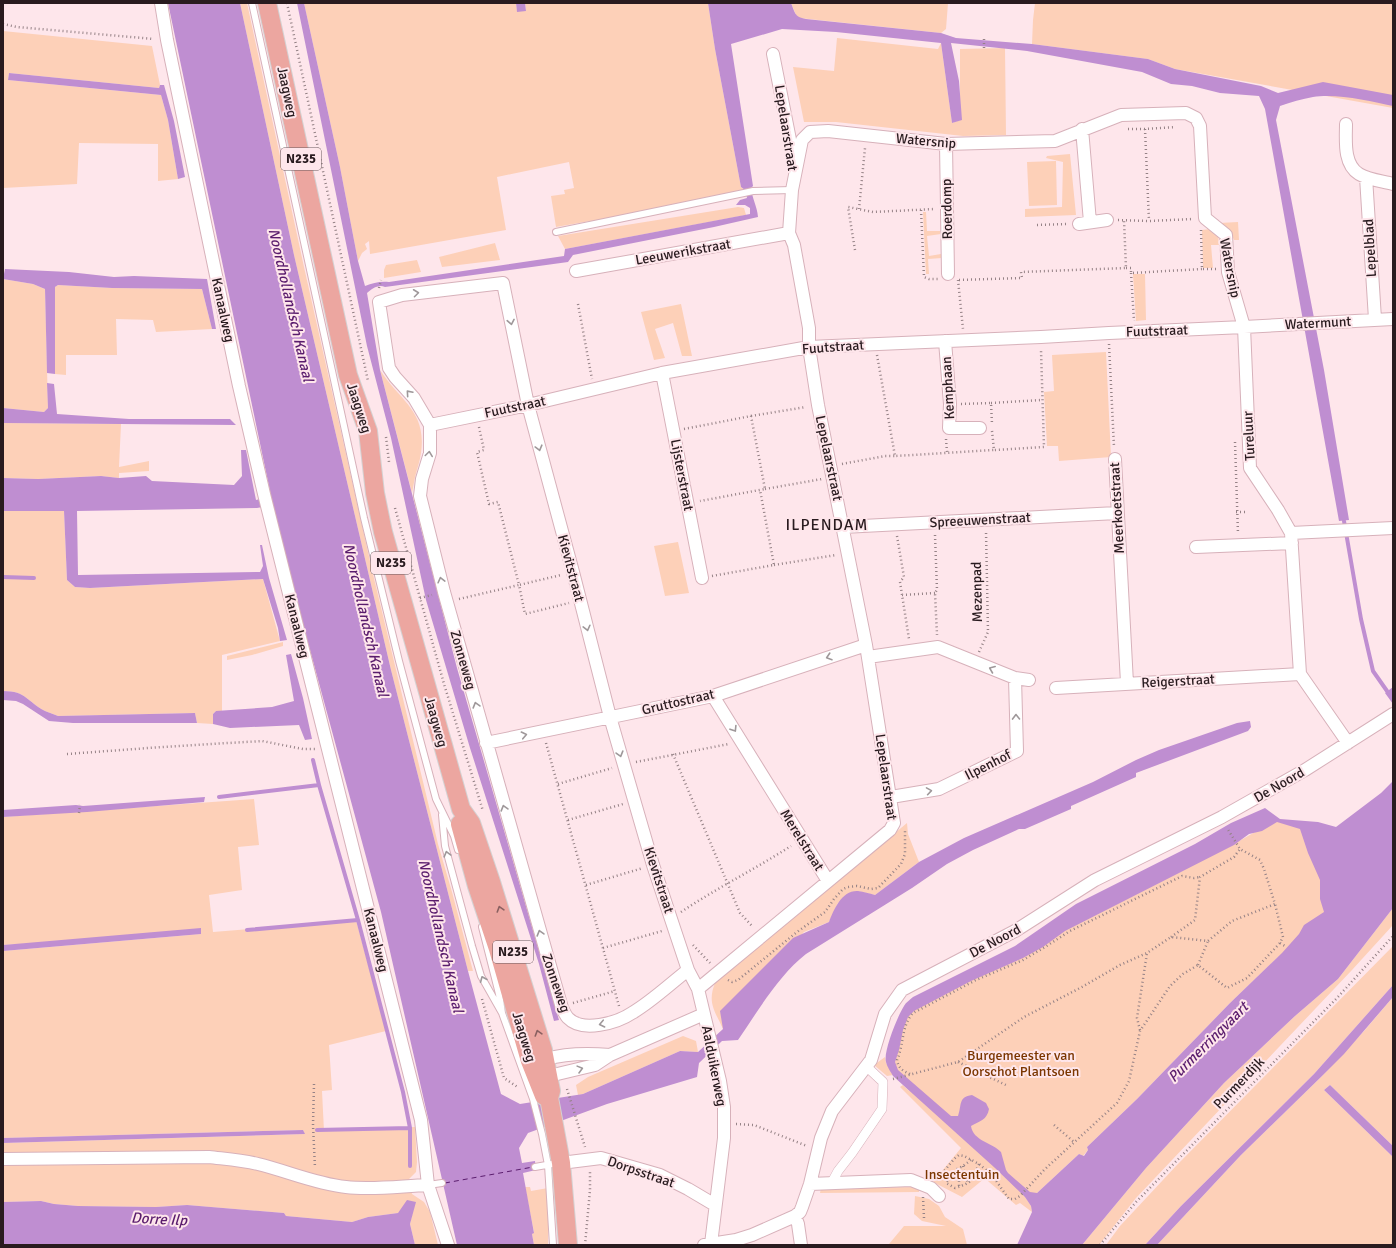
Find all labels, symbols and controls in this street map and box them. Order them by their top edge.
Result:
street label: Jaagweg [273,65,301,119]
street label: Lepelaarstraat [771,84,801,172]
street label: Watersnip [895,130,957,152]
road number: N235 [281,148,321,170]
street label: Roerdomp [938,178,956,240]
street label: Lepelblad [1360,218,1380,278]
water label: Noordhollandsch Kanaal [265,227,318,385]
street label: Leeuwerikstraat [634,235,732,269]
street label: Watersnip [1216,237,1244,299]
street label: Kanaalweg [208,276,238,344]
one-way arrow [413,289,419,298]
street label: Watermunt [1284,313,1352,333]
one-way arrow [506,318,515,325]
street label: Fuutstraat [1126,321,1188,341]
street label: Fuutstraat [801,336,865,358]
street label: Kemphaan [938,356,958,420]
street label: Jaagweg [343,381,375,435]
one-way arrow [406,390,413,397]
street label: Fuutstraat [483,392,547,422]
street label: Tureluur [1239,410,1259,461]
street label: Lepelaarstraat [812,414,846,502]
street label: Lijsterstraat [667,438,697,512]
one-way arrow [535,445,543,452]
one-way arrow [424,451,433,457]
street label: Meerkoetstraat [1106,462,1128,554]
street label: Spreeuwenstraat [929,509,1031,531]
district label: ILPENDAM [786,515,868,535]
street label: Kievitstraat [554,533,588,604]
water label: Noordhollandsch Kanaal [340,542,393,700]
road number: N235 [371,552,411,574]
street label: Mezenpad [968,561,986,623]
one-way arrow [437,577,446,584]
street label: Kanaalweg [281,592,313,660]
one-way arrow [582,625,590,631]
street label: Zonneweg [446,628,480,692]
one-way arrow [825,652,832,661]
one-way arrow [989,665,996,673]
street label: Reigerstraat [1141,671,1215,691]
street label: Gruttostraat [640,685,716,719]
street label: Jaagweg [421,695,451,749]
one-way arrow [472,702,480,708]
one-way arrow [1012,714,1020,720]
one-way arrow [729,725,736,732]
one-way arrow [521,731,527,739]
street label: Lepelaarstraat [872,733,900,821]
street label: Ilpenhof [962,746,1015,784]
one-way arrow [615,750,624,757]
street label: De Noord [1251,764,1307,806]
one-way arrow [926,787,932,795]
one-way arrow [501,805,509,812]
street label: Merelstraat [776,806,828,874]
street label: Kievitstraat [640,845,678,915]
one-way arrow [443,851,452,858]
water label: Noordhollandsch Kanaal [415,858,468,1016]
street label: Kanaalweg [360,906,392,974]
one-way arrow [496,906,504,913]
street label: De Noord [966,920,1024,962]
one-way arrow [536,930,545,937]
road number: N235 [493,941,533,963]
street label: Zonneweg [538,951,574,1015]
one-way arrow [480,976,488,983]
water label: Purmerringvaart [1164,997,1253,1086]
street label: Jaagweg [508,1010,540,1064]
one-way arrow [599,1019,605,1027]
street label: Aalduikerweg [698,1024,730,1108]
one-way arrow [534,1030,543,1037]
park label: Burgemeester van Oorschot Plantsoen [963,1047,1079,1080]
street label: Purmerdijk [1210,1053,1268,1113]
one-way arrow [577,1065,584,1074]
street label: Dorpsstraat [605,1153,677,1191]
park label: Insectentuin [925,1166,999,1183]
water label: Dorre Ilp [131,1209,188,1230]

